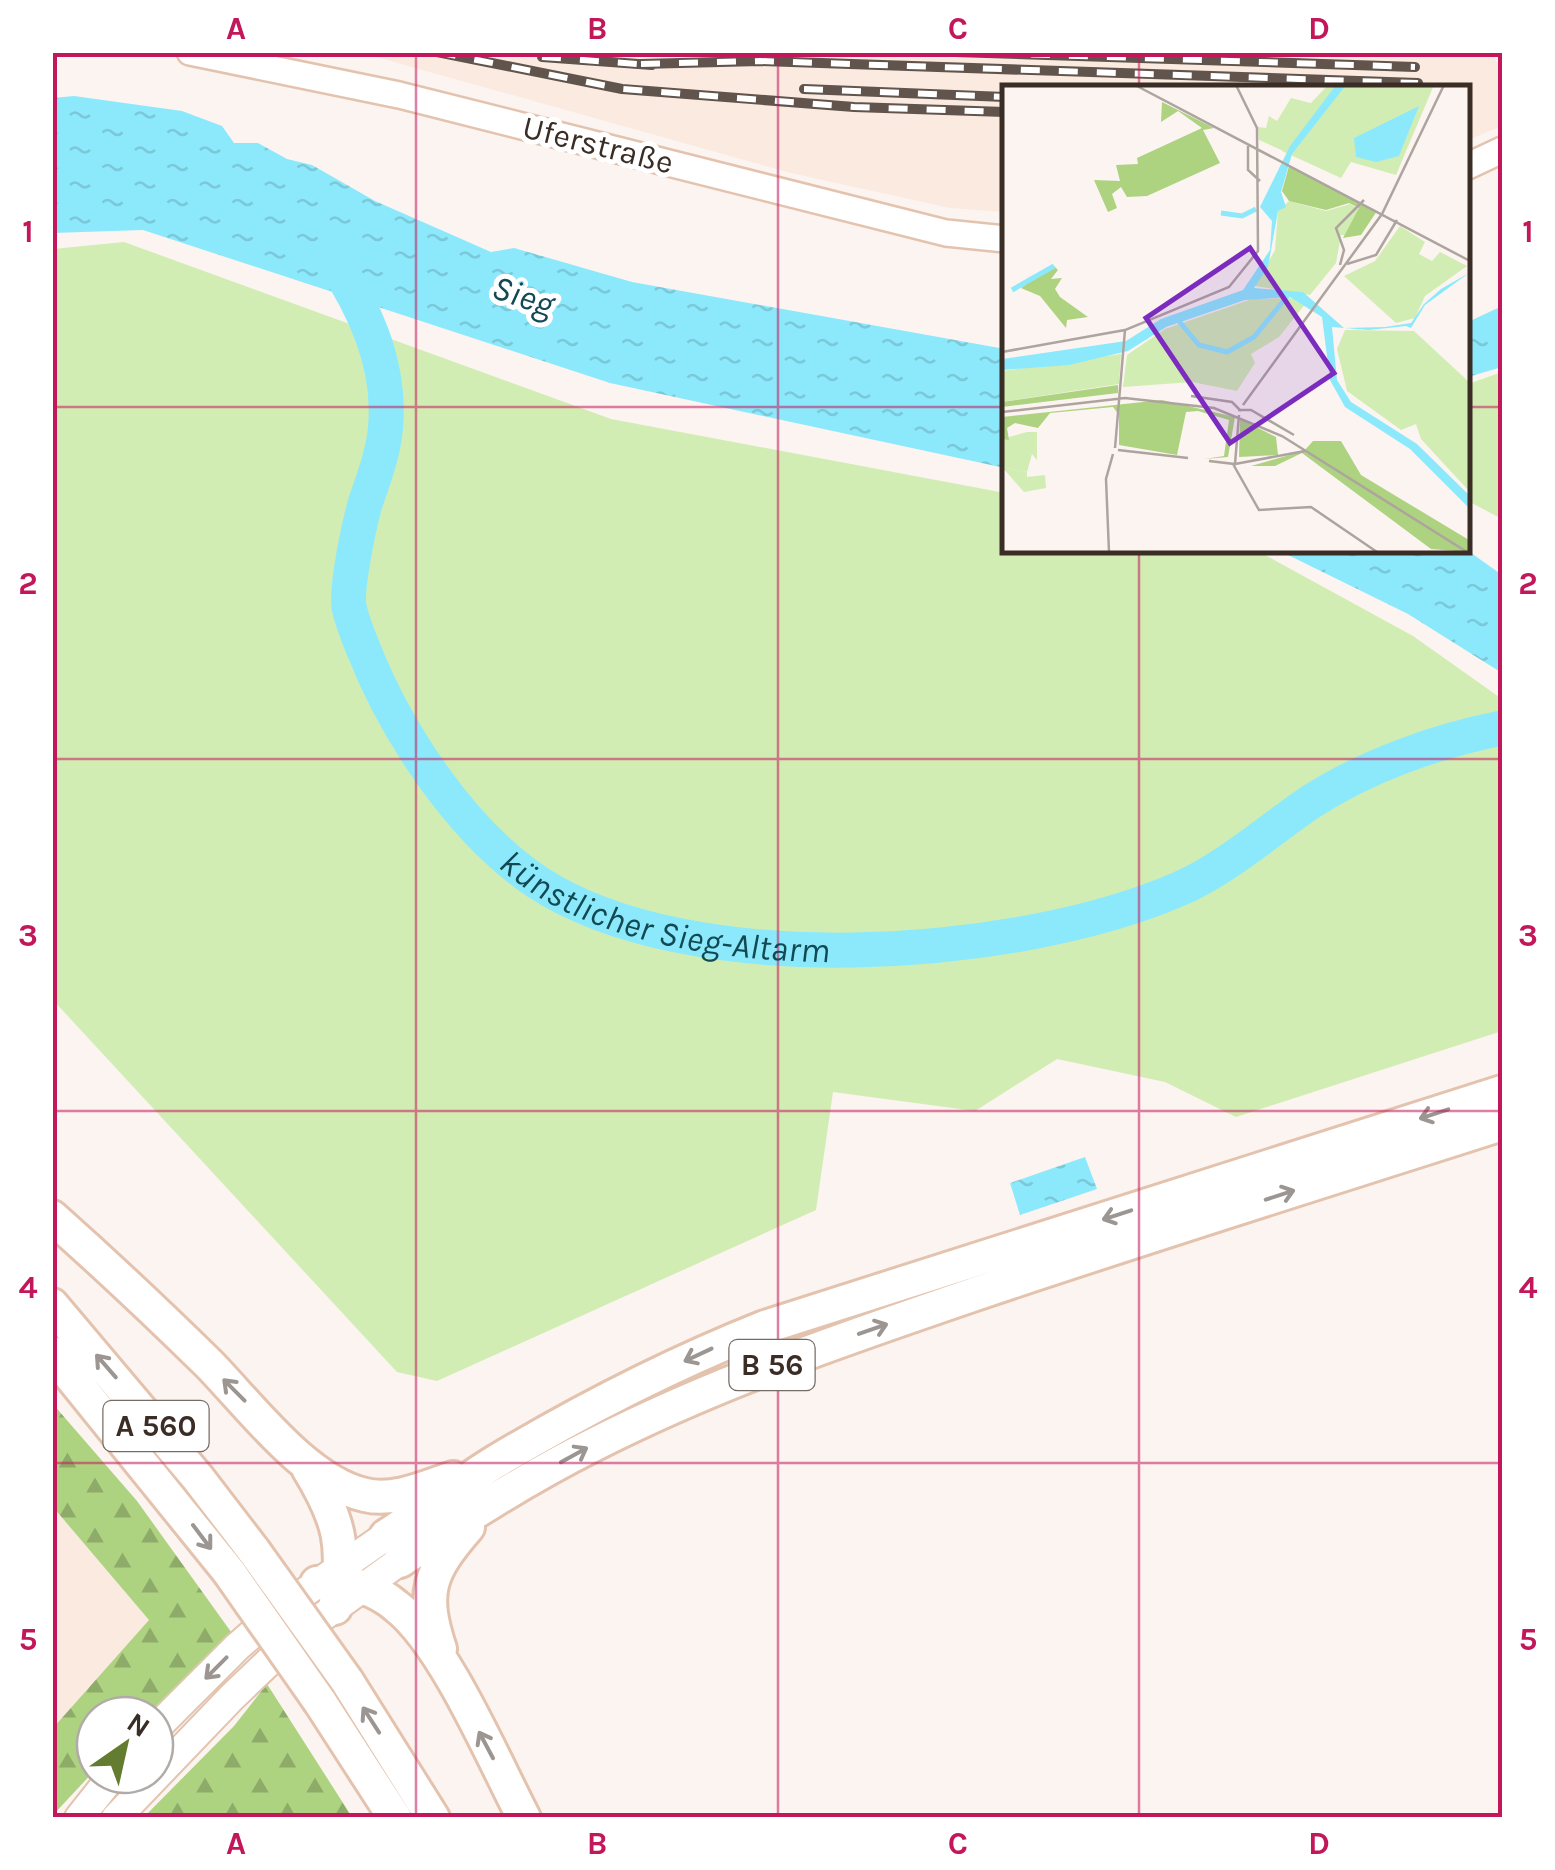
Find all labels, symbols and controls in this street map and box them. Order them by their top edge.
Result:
text: A [226,10,246,47]
text: B [587,10,607,47]
text: C [948,10,968,47]
text: D [1308,10,1330,47]
inset map [1002,85,1470,552]
street label: Uferstraße [519,108,677,182]
text: 1 [22,213,34,250]
text: 1 [1522,213,1534,250]
water label: Sieg [487,266,560,326]
text: 2 [18,565,38,602]
text: 2 [1518,565,1538,602]
water label: künstlicher Sieg-Altarm [492,842,830,971]
text: 3 [18,917,38,954]
text: 3 [1518,917,1538,954]
one-way arrow [1419,1107,1450,1125]
one-way arrow [1263,1185,1295,1203]
one-way arrow [1101,1207,1133,1225]
text: 4 [18,1269,38,1306]
text: 4 [1518,1269,1538,1306]
one-way arrow [857,1319,888,1337]
road number: B 56 [730,1340,814,1390]
one-way arrow [683,1347,714,1365]
one-way arrow [94,1354,117,1379]
one-way arrow [222,1379,246,1403]
road number: A 560 [104,1401,208,1451]
one-way arrow [559,1444,589,1464]
one-way arrow [192,1523,213,1550]
text: 5 [19,1621,37,1658]
text: 5 [1519,1621,1537,1658]
one-way arrow [204,1656,228,1680]
north arrow [75,1695,175,1795]
text: N [121,1705,156,1744]
one-way arrow [361,1706,382,1735]
one-way arrow [475,1731,495,1761]
text: A [226,1825,246,1862]
text: B [587,1825,607,1862]
text: C [948,1825,968,1862]
text: D [1308,1825,1330,1862]

